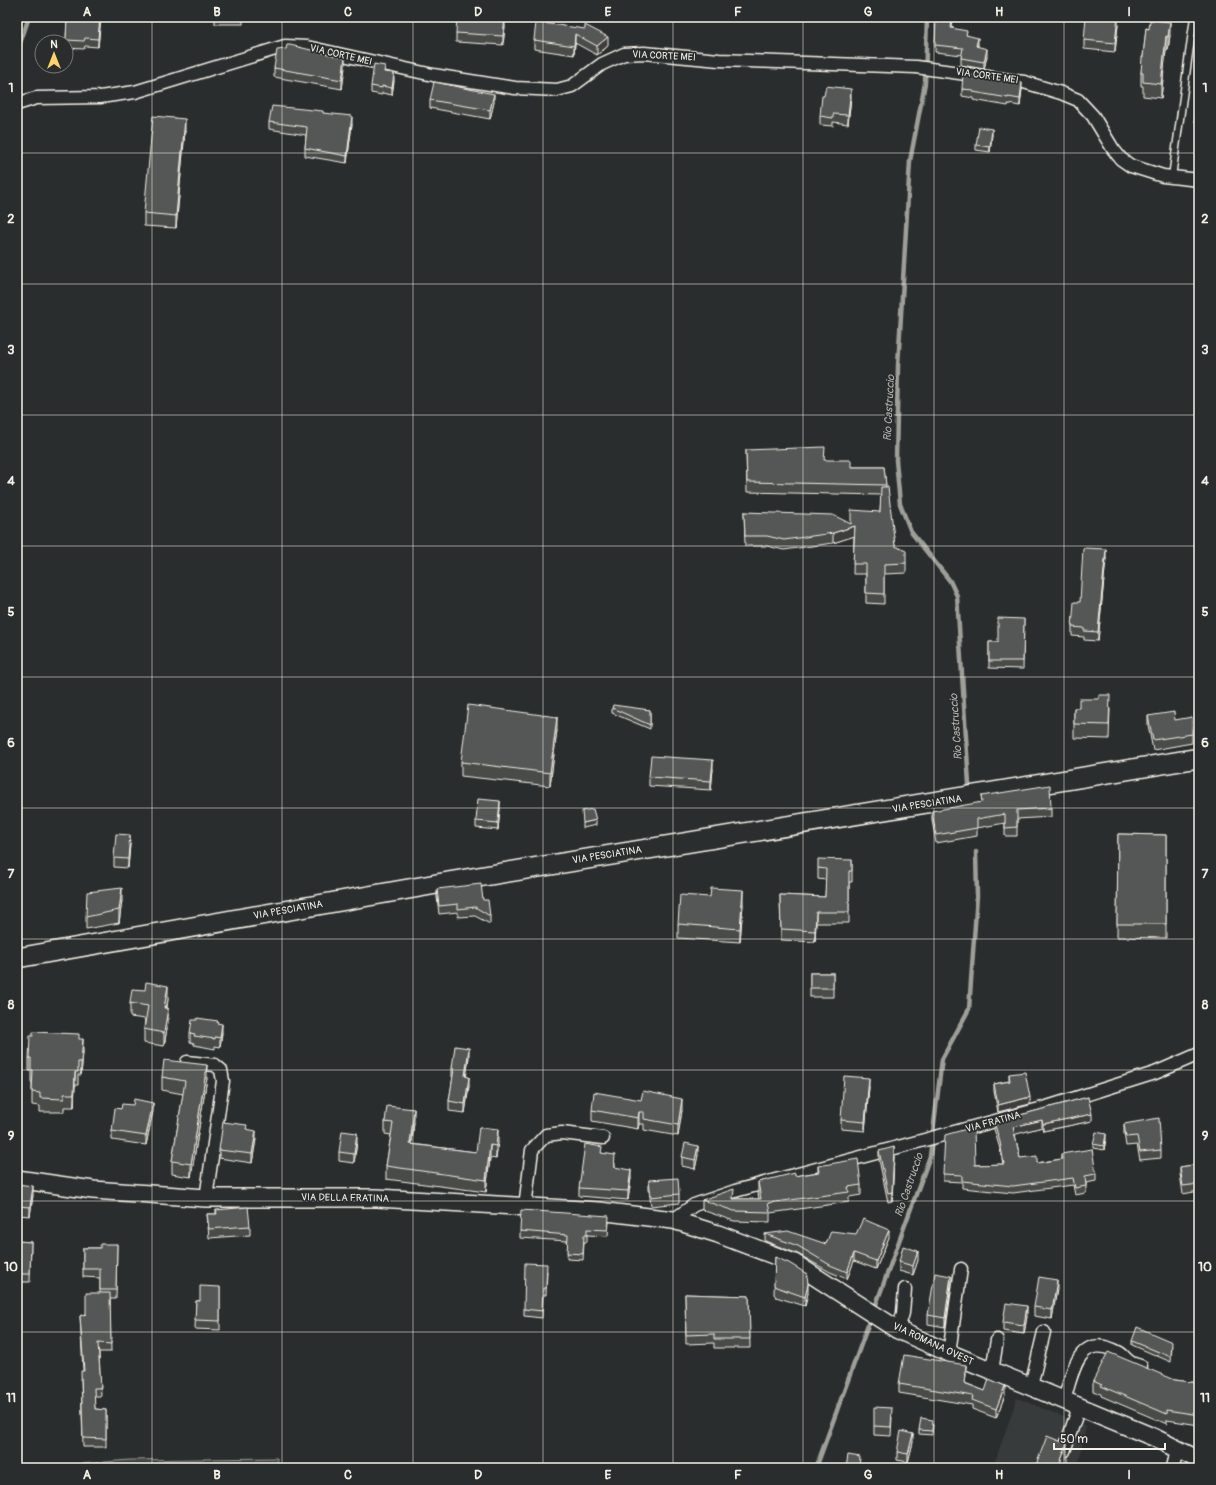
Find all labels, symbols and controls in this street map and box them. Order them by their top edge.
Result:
text: A [83,4,92,20]
text: B [213,4,221,20]
text: C [344,4,352,20]
text: D [474,4,482,20]
text: E [605,4,612,20]
text: F [734,4,742,20]
text: G [864,4,873,20]
text: H [995,4,1003,20]
text: I [1127,4,1131,20]
north arrow [34,34,74,74]
text: N [50,38,58,51]
street label: VIA CORTE MEI [309,42,373,68]
street label: VIA CORTE MEI [632,48,696,64]
street label: VIA CORTE MEI [955,66,1019,86]
text: 1 [8,80,14,96]
text: 1 [1202,80,1208,96]
text: 2 [7,211,15,227]
text: 2 [1201,211,1209,227]
text: 3 [7,342,15,358]
text: 3 [1201,342,1209,358]
water label: Rio Castruccio [881,373,897,441]
text: 4 [7,473,15,489]
text: 4 [1201,473,1209,489]
text: 5 [7,604,15,620]
text: 5 [1201,604,1209,620]
water label: Rio Castruccio [947,692,965,761]
text: 6 [7,735,15,751]
text: 6 [1201,735,1209,751]
street label: VIA PESCIATINA [891,792,963,815]
street label: VIA PESCIATINA [571,843,643,866]
text: 7 [8,866,15,882]
text: 7 [1202,866,1209,882]
street label: VIA PESCIATINA [252,898,324,922]
text: 8 [8,997,15,1013]
text: 8 [1202,997,1209,1013]
street label: VIA FRATINA [964,1109,1022,1135]
text: 9 [8,1128,15,1144]
text: 9 [1202,1128,1209,1144]
water label: Rio Castruccio [892,1150,926,1218]
street label: VIA DELLA FRATINA [301,1191,390,1205]
text: 10 [4,1259,18,1275]
text: 10 [1198,1259,1212,1275]
street label: VIA ROMANA OVEST [891,1320,976,1368]
text: 11 [6,1390,16,1406]
text: 11 [1200,1390,1210,1406]
scale bar [1054,1425,1165,1451]
text: 50 m [1060,1432,1088,1447]
text: A [83,1467,92,1483]
text: B [213,1467,221,1483]
text: C [344,1467,352,1483]
text: D [474,1467,482,1483]
text: E [605,1467,612,1483]
text: F [734,1467,742,1483]
text: G [864,1467,873,1483]
text: H [995,1467,1003,1483]
text: I [1127,1467,1131,1483]

